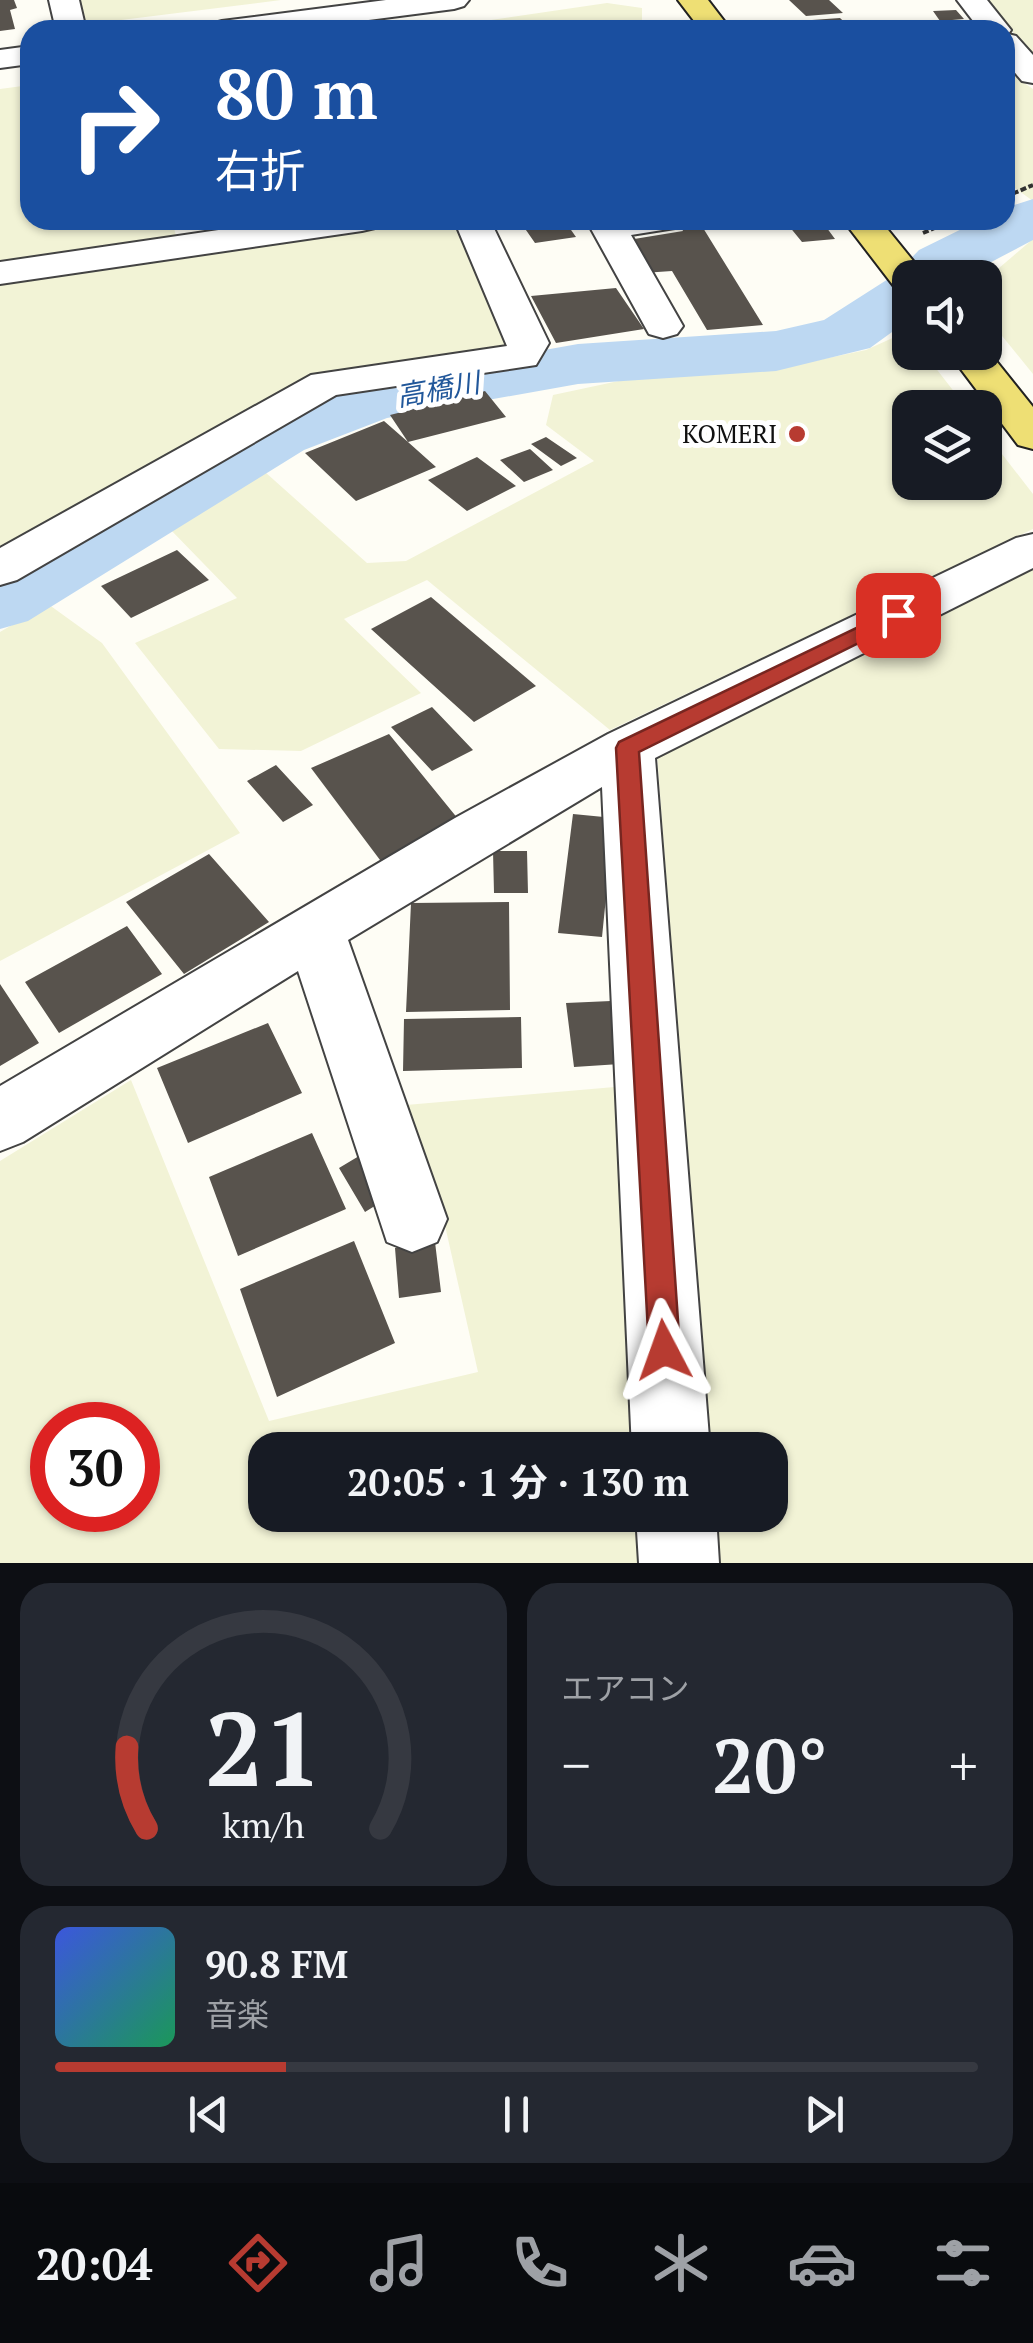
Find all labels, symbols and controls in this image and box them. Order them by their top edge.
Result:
text: 80 m [215,46,378,139]
icon: right [50,60,180,190]
text: 右折 [215,140,305,200]
map controls [892,260,1002,500]
button: sound [892,260,1002,370]
water label: 高橋川 [393,362,485,414]
button: layers [892,390,1002,500]
place label: KOMERI [682,417,777,450]
marker: KOMERI [786,423,808,445]
pin [856,573,941,658]
icon: arrive [871,588,926,643]
position arrow [612,1298,716,1402]
speed limit sign: 30 [30,1402,160,1532]
text: 20:05 · 1 分 · 130 m [347,1457,689,1507]
text: エアコン [562,1667,690,1709]
text: 21 [204,1678,322,1816]
text: 20° [712,1715,828,1814]
text: − [562,1728,591,1801]
text: + [949,1728,978,1801]
text: km/h [222,1801,305,1848]
text: 90.8 FM [205,1939,348,1989]
text: 音楽 [205,1993,269,2035]
icon: previous [181,2087,236,2142]
icon: pause [489,2087,544,2142]
icon: next [797,2087,852,2142]
icon: directions [223,2228,293,2298]
icon: music [364,2228,434,2298]
icon: phone [505,2228,575,2298]
icon: climate [646,2228,716,2298]
icon: car [787,2228,857,2298]
icon: filters [928,2228,998,2298]
text: 20:04 [35,2233,153,2293]

